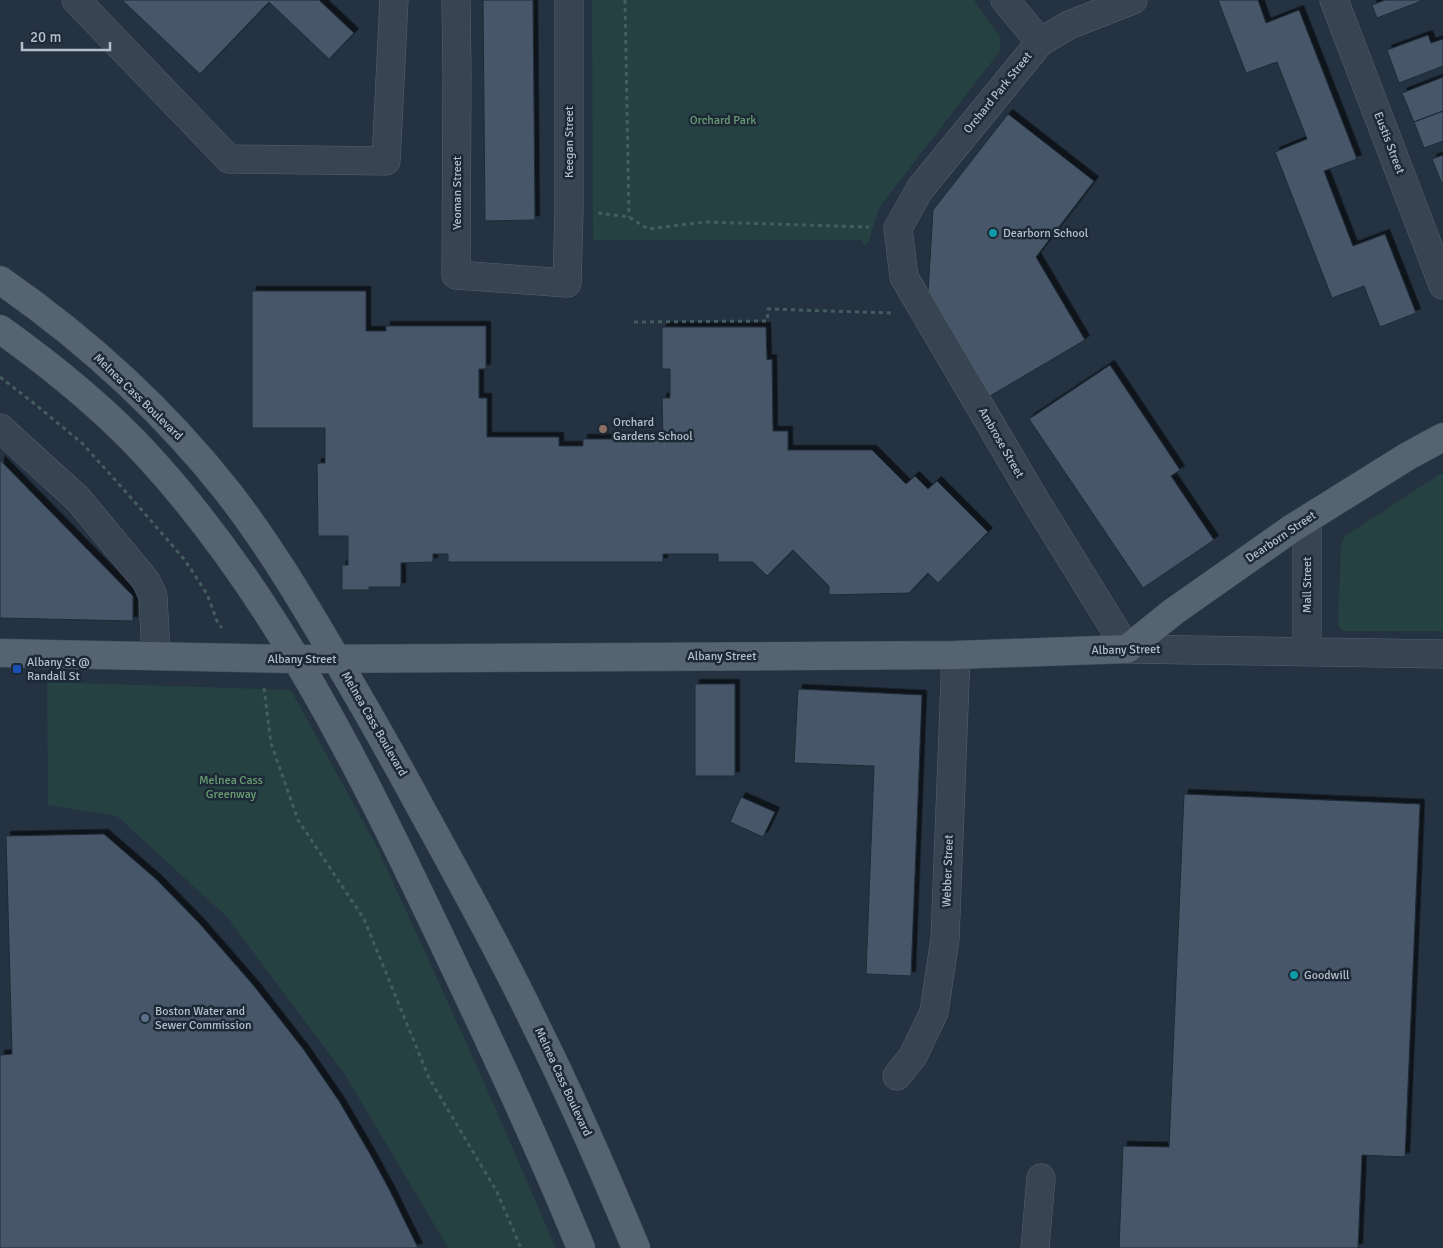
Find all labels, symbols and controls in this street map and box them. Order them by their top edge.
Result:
scale bar [22,20,110,52]
text: 20 m [30,28,61,46]
street label: Orchard Park Street [961,49,1035,137]
street label: Keegan Street [562,106,577,178]
street label: Eustis Street [1370,110,1408,176]
park label: Orchard Park [690,113,756,128]
street label: Yeoman Street [450,156,465,230]
place label: Dearborn School [1003,226,1089,241]
marker: Dearborn School [987,227,999,239]
street label: Melnea Cass Boulevard [90,350,186,444]
street label: Ambrose Street [975,405,1027,481]
place label: Orchard Gardens School [613,415,693,444]
marker: Orchard Gardens School [597,423,609,435]
street label: Dearborn Street [1243,508,1319,566]
street label: Mall Street [1300,557,1315,613]
street label: Albany Street [1091,642,1161,658]
street label: Albany Street [687,649,757,664]
street label: Albany Street [267,652,337,667]
place label: Albany St @ Randall St [27,655,90,684]
marker: Albany St @ Randall St [11,663,23,675]
street label: Melnea Cass Boulevard [338,669,410,779]
park label: Melnea Cass Greenway [199,773,263,802]
street label: Webber Street [939,834,957,908]
place label: Goodwill [1304,968,1350,983]
marker: Goodwill [1288,969,1300,981]
place label: Boston Water and Sewer Commission [155,1004,251,1033]
marker: Boston Water and Sewer Commission [139,1012,151,1024]
street label: Melnea Cass Boulevard [531,1025,595,1139]

